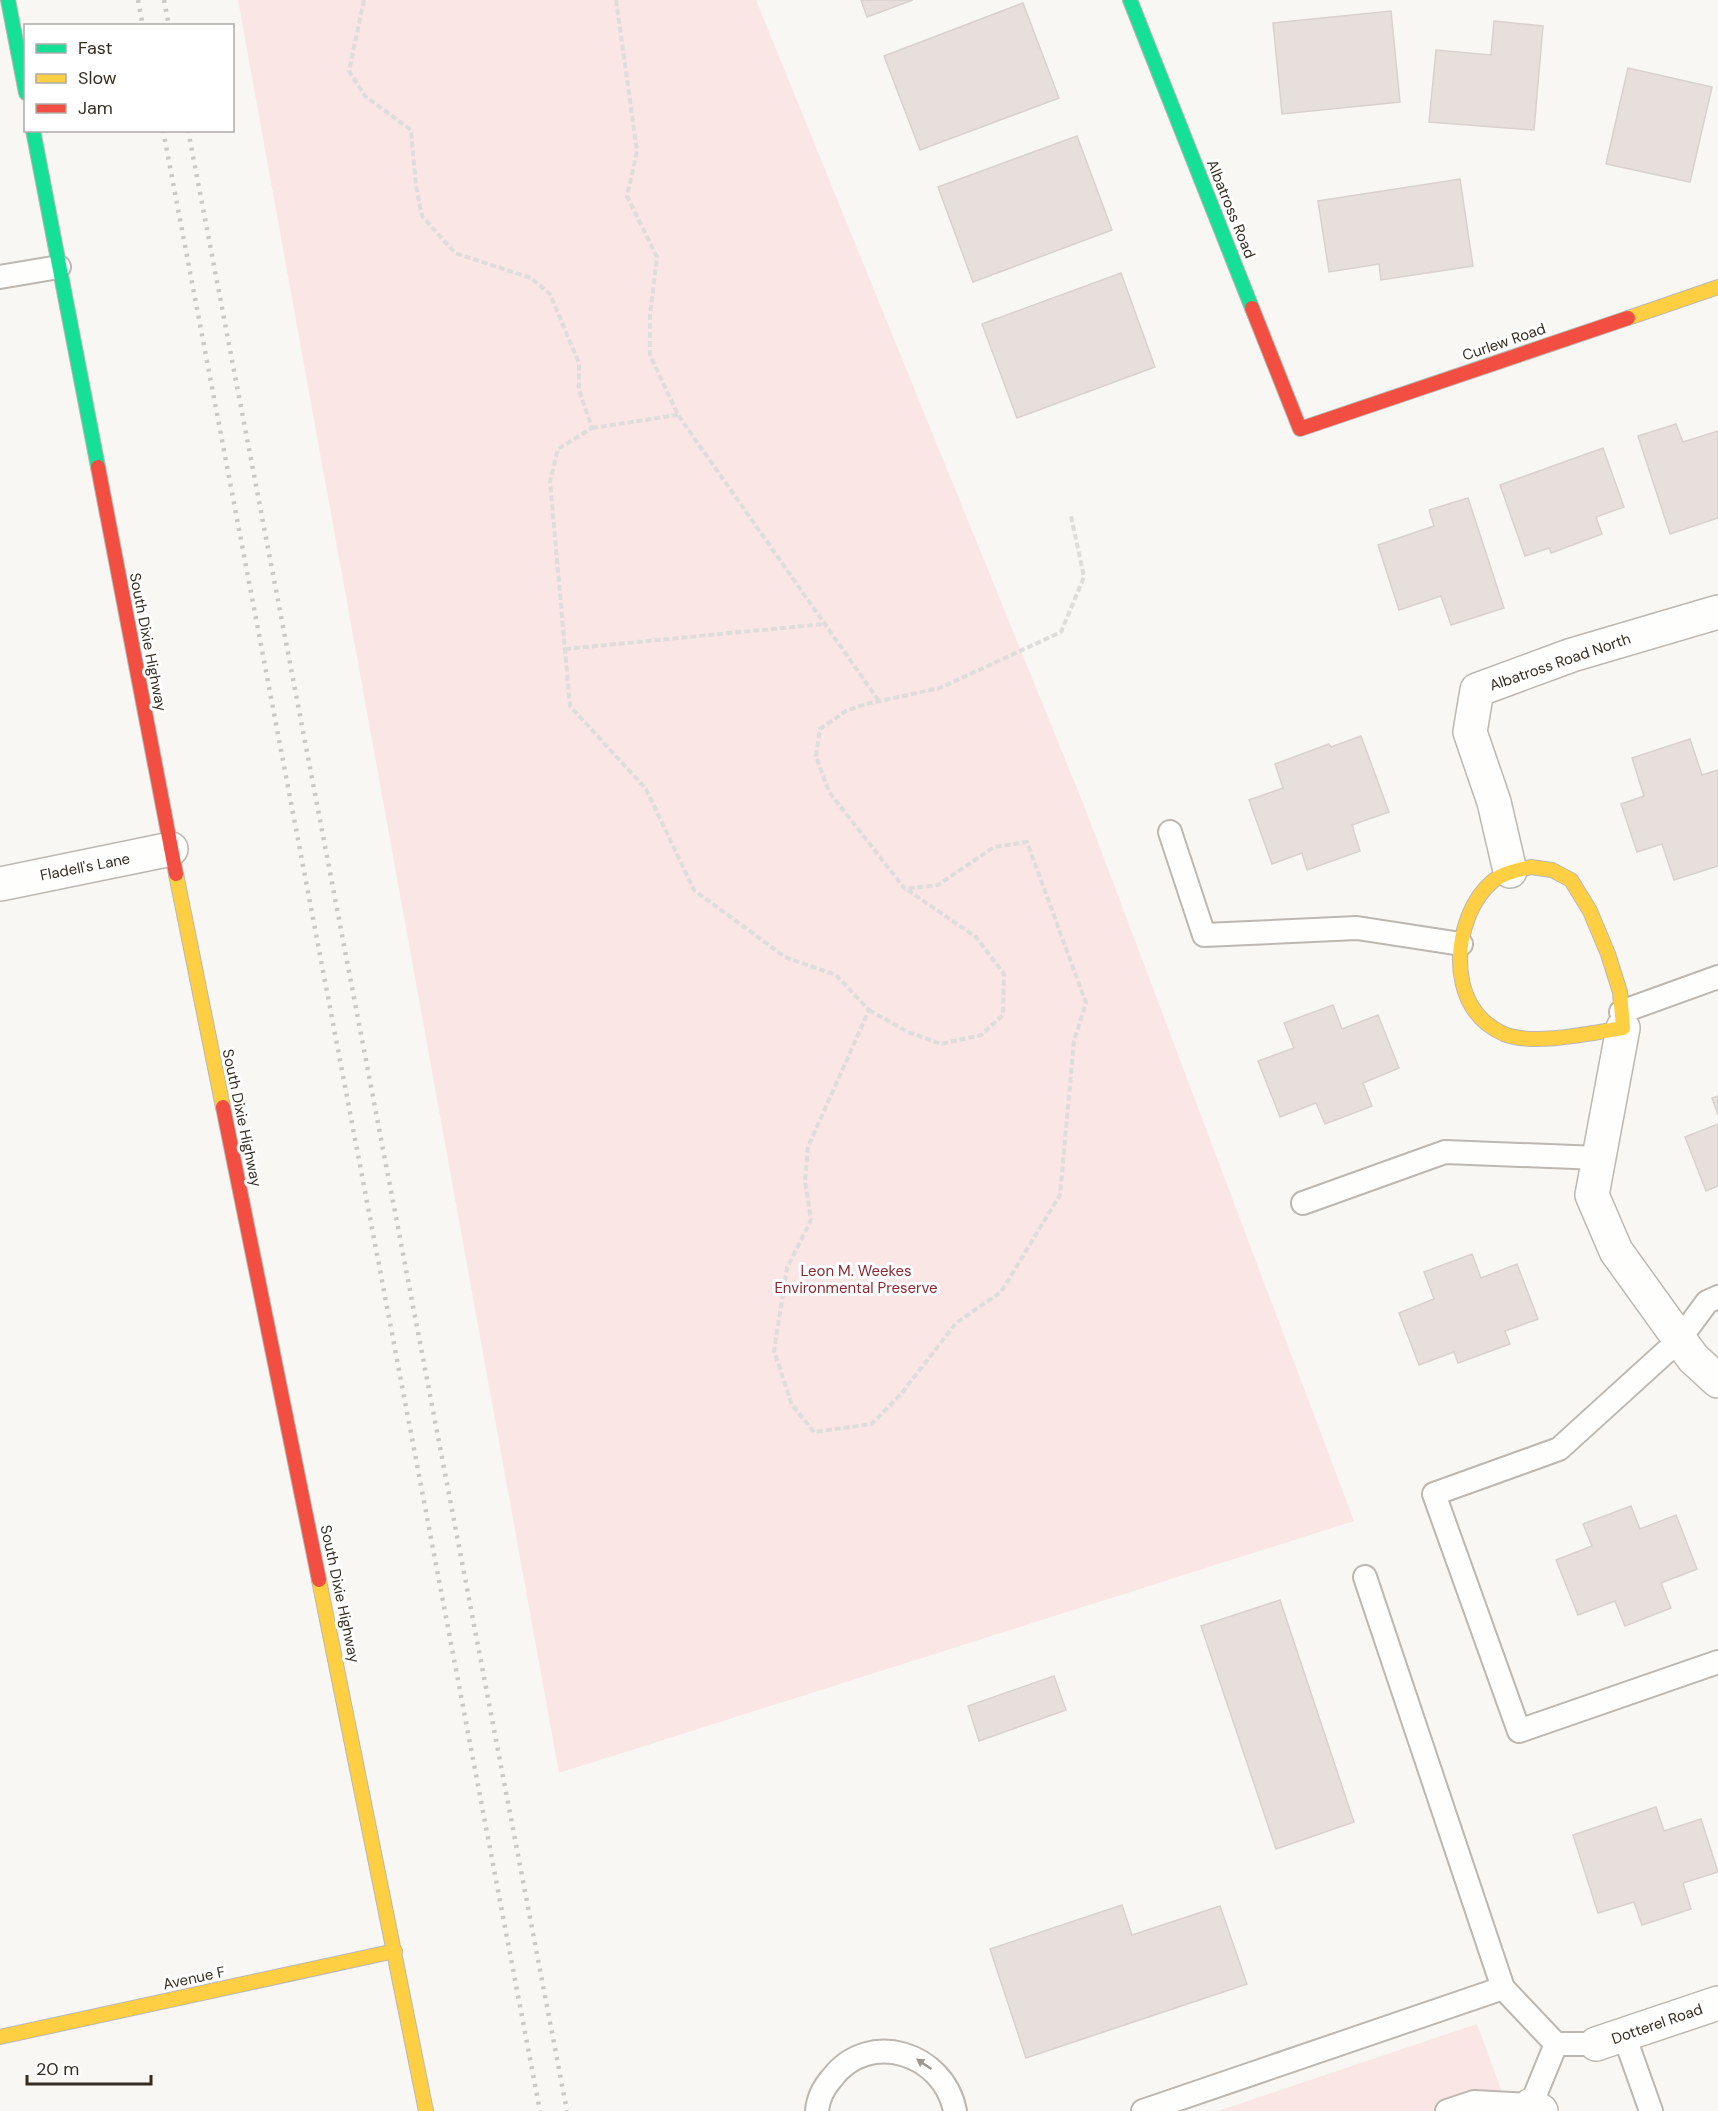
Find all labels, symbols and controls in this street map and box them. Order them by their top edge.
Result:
legend [24,24,234,132]
text: Fast [78,36,113,60]
text: Slow [78,66,117,90]
text: Jam [78,96,113,120]
street label: Albatross Road [1202,157,1260,261]
street label: Curlew Road [1460,318,1548,366]
street label: South Dixie Highway [125,571,171,713]
street label: Albatross Road North [1487,628,1633,696]
street label: Fladell's Lane [38,848,132,886]
street label: South Dixie Highway [218,1047,267,1189]
park label: Leon M. Weekes Environmental Preserve [774,1261,938,1298]
street label: South Dixie Highway [316,1523,365,1665]
street label: Avenue F [161,1962,227,1994]
street label: Dotterel Road [1609,1999,1705,2049]
scale bar [27,2048,152,2086]
text: 20 m [36,2057,79,2081]
one-way arrow [916,2059,932,2070]

